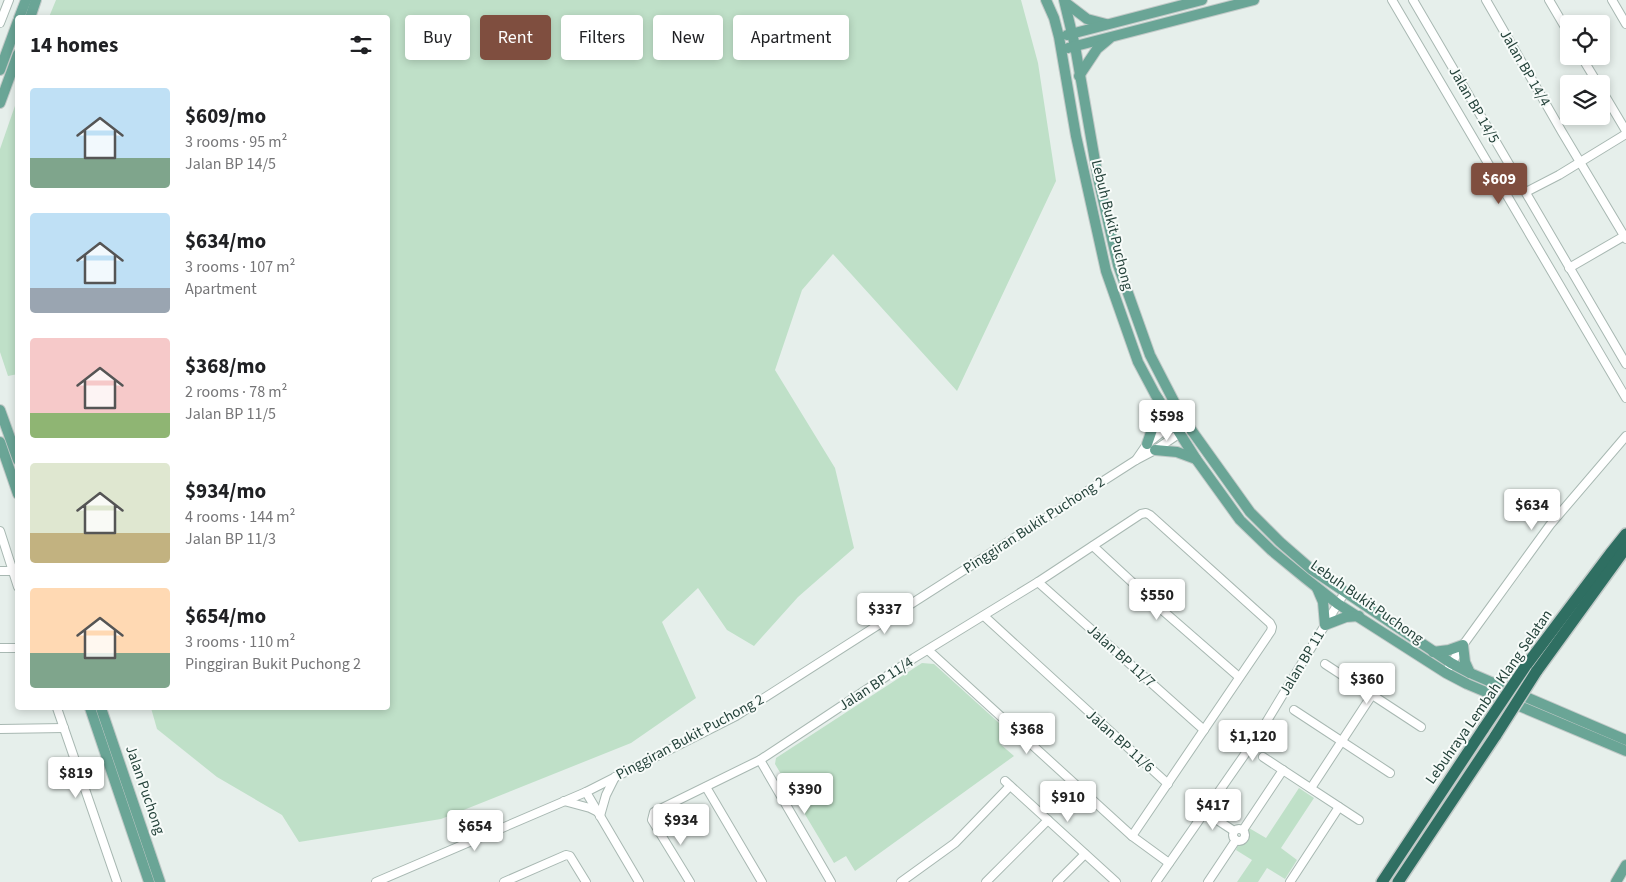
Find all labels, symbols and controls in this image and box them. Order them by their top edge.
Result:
chip: Buy [405,15,470,60]
chip: Rent [480,15,551,60]
chip: Filters [561,15,643,60]
chip: New [653,15,723,60]
chip: Apartment [733,15,849,60]
map controls [1560,15,1610,125]
button: locate [1560,15,1610,65]
street label: Jalan BP 14/4 [1495,26,1556,111]
text: 14 homes [30,30,118,60]
icon: filters [347,31,375,59]
street label: Jalan BP 14/5 [1444,63,1504,147]
button: layers [1560,75,1610,125]
text: $609/mo [185,101,266,131]
icon: home [70,108,130,168]
text: 3 rooms · 95 m² [185,131,287,153]
text: Jalan BP 14/5 [185,153,276,175]
street label: Lebuh Bukit Puchong [1086,158,1138,293]
pin: $609 [1469,162,1529,205]
text: $609 [1482,168,1516,190]
text: $634/mo [185,226,266,256]
icon: home [70,233,130,293]
text: 3 rooms · 107 m² [185,256,295,278]
text: Apartment [185,278,257,300]
text: $368/mo [185,351,266,381]
icon: home [70,358,130,418]
text: 2 rooms · 78 m² [185,381,287,403]
pin: $598 [1137,400,1197,442]
text: Jalan BP 11/5 [185,403,276,425]
text: $598 [1150,405,1184,427]
street label: Pinggiran Bukit Puchong 2 [959,471,1109,579]
text: $934/mo [185,476,266,506]
icon: home [70,483,130,543]
pin: $634 [1502,488,1562,531]
text: $634 [1515,494,1549,516]
text: 4 rooms · 144 m² [185,506,295,528]
text: Jalan BP 11/3 [185,528,276,550]
street label: Lebuh Bukit Puchong [1306,555,1428,649]
pin: $550 [1127,578,1187,621]
text: $550 [1140,584,1174,606]
pin: $337 [855,592,915,635]
text: $337 [868,598,902,620]
text: $654/mo [185,601,266,631]
street label: Lebuhraya Lembah Klang Selatan [1421,606,1557,788]
icon: home [70,608,130,668]
street label: Jalan BP 11/7 [1082,620,1160,692]
street label: Jalan BP 11 [1274,626,1330,700]
text: 3 rooms · 110 m² [185,631,295,653]
street label: Jalan BP 11/4 [835,652,918,716]
text: Pinggiran Bukit Puchong 2 [185,653,361,675]
pin: $360 [1337,662,1397,705]
text: $360 [1350,668,1384,690]
street label: Pinggiran Bukit Puchong 2 [612,689,768,785]
street label: Jalan BP 11/6 [1081,705,1159,777]
pin: $368 [997,712,1057,755]
text: $368 [1010,718,1044,740]
pin: $1,120 [1212,720,1294,762]
text: $1,120 [1229,725,1277,747]
street label: Jalan Puchong [120,743,170,838]
pin: $819 [46,756,106,799]
text: $819 [59,762,93,784]
pin: $390 [775,772,835,815]
text: $390 [788,778,822,800]
pin: $910 [1038,780,1098,823]
text: $910 [1051,786,1085,808]
pin: $417 [1183,788,1243,831]
text: $417 [1196,794,1230,816]
pin: $934 [651,804,711,846]
text: $934 [664,809,698,831]
pin: $654 [445,810,505,852]
text: $654 [458,815,492,837]

